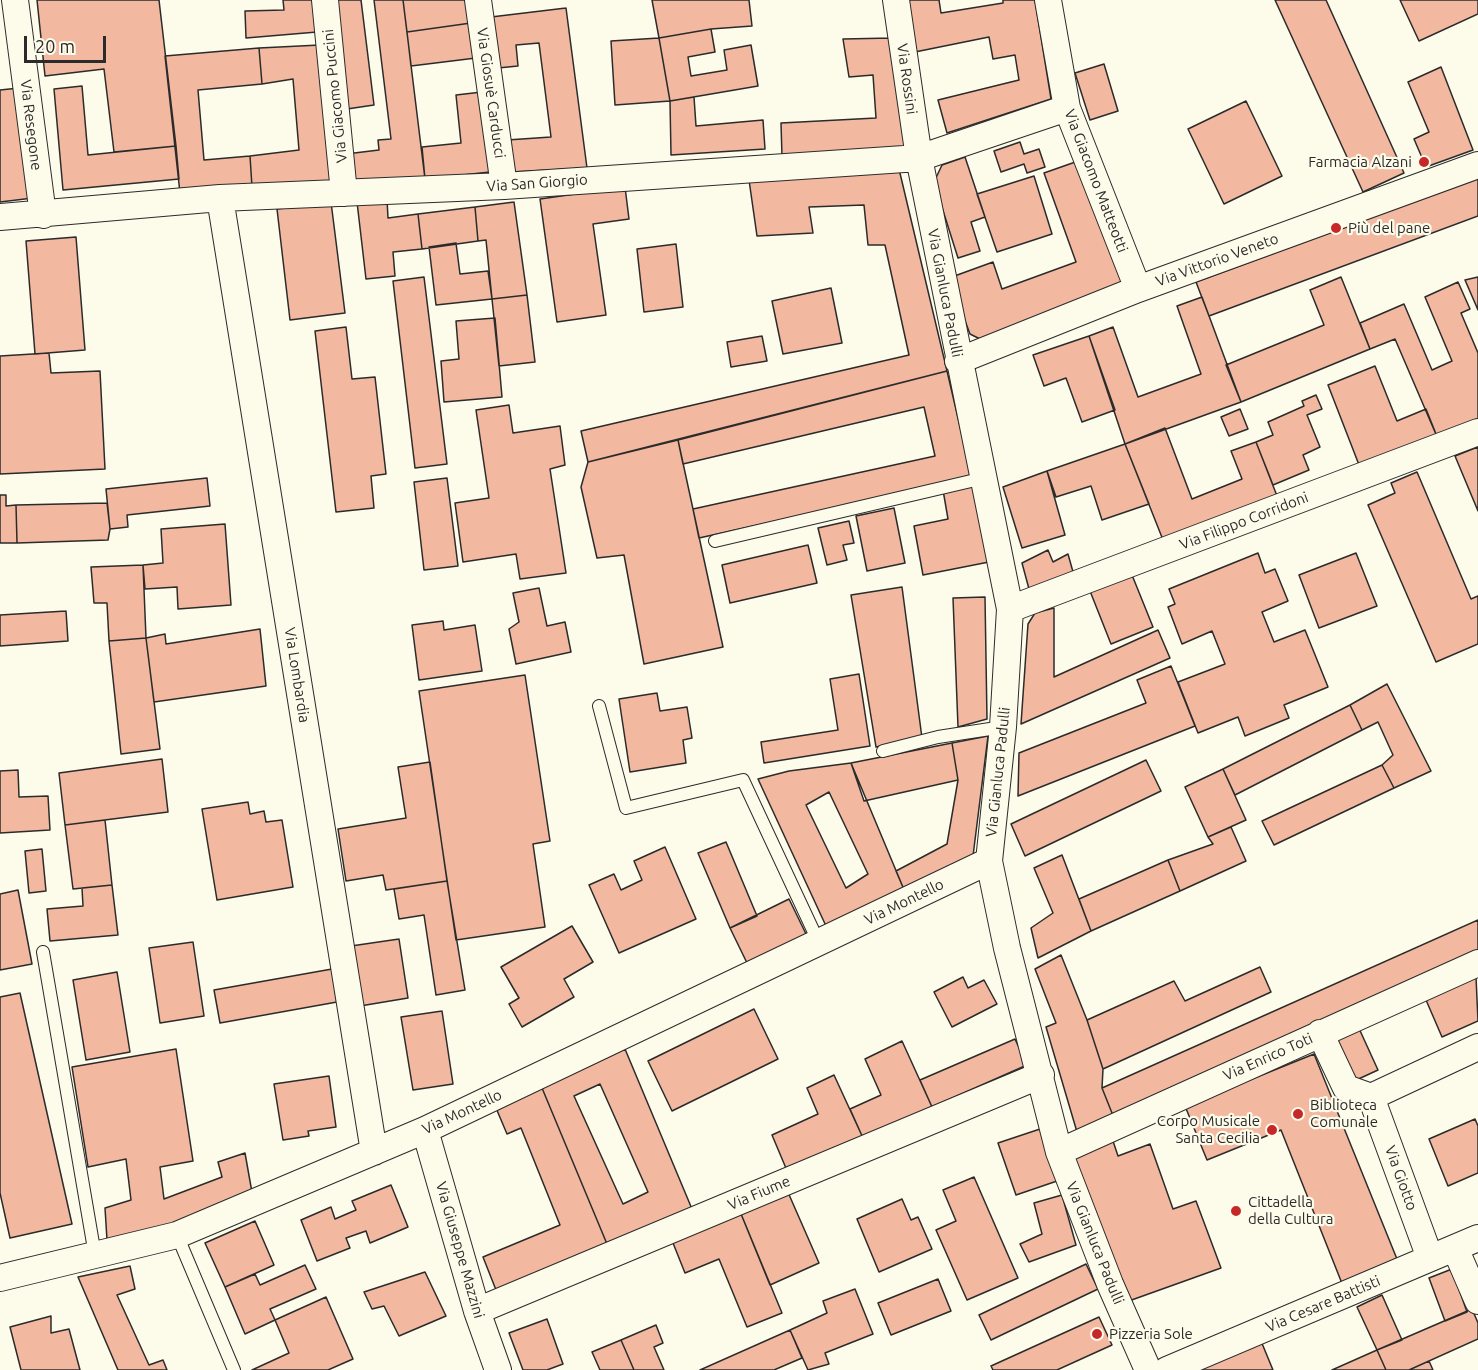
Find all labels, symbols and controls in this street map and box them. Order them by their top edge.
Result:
scale bar [27,24,110,62]
street label: Via Giosuè Carducci [473,27,509,159]
street label: Via Giacomo Puccini [319,28,351,164]
text: 20 m [35,36,75,56]
street label: Via Rossini [893,42,921,116]
street label: Via Resegone [16,79,46,171]
street label: Via Giacomo Matteotti [1060,107,1132,255]
place label: Farmacia Alzani [1308,153,1412,171]
marker: Farmacia Alzani [1417,155,1431,169]
street label: Via San Giorgio [486,170,588,196]
place label: Più del pane [1348,219,1430,237]
marker: Più del pane [1329,221,1343,235]
street label: Via Gianluca Padulli [924,227,966,359]
street label: Via Vittorio Veneto [1153,229,1281,291]
street label: Via Filippo Corridoni [1177,488,1311,554]
street label: Via Lombardia [281,626,313,724]
street label: Via Gianluca Padulli [982,706,1014,838]
street label: Via Montello [861,875,947,929]
street label: Via Enrico Toti [1220,1029,1316,1085]
street label: Via Montello [419,1086,505,1138]
place label: Biblioteca Comunale [1310,1096,1378,1131]
marker: Biblioteca Comunale [1291,1107,1305,1121]
place label: Corpo Musicale Santa Cecilia [1157,1112,1260,1147]
marker: Corpo Musicale Santa Cecilia [1265,1123,1279,1137]
street label: Via Giotto [1381,1143,1421,1213]
street label: Via Fiume [725,1172,793,1214]
street label: Via Gianluca Padulli [1062,1179,1128,1307]
street label: Via Giuseppe Mazzini [432,1180,488,1320]
place label: Cittadella della Cultura [1248,1193,1333,1228]
marker: Cittadella della Cultura [1229,1204,1243,1218]
street label: Via Cesare Battisti [1263,1272,1383,1336]
place label: Pizzeria Sole [1109,1325,1193,1343]
marker: Pizzeria Sole [1090,1327,1104,1341]

